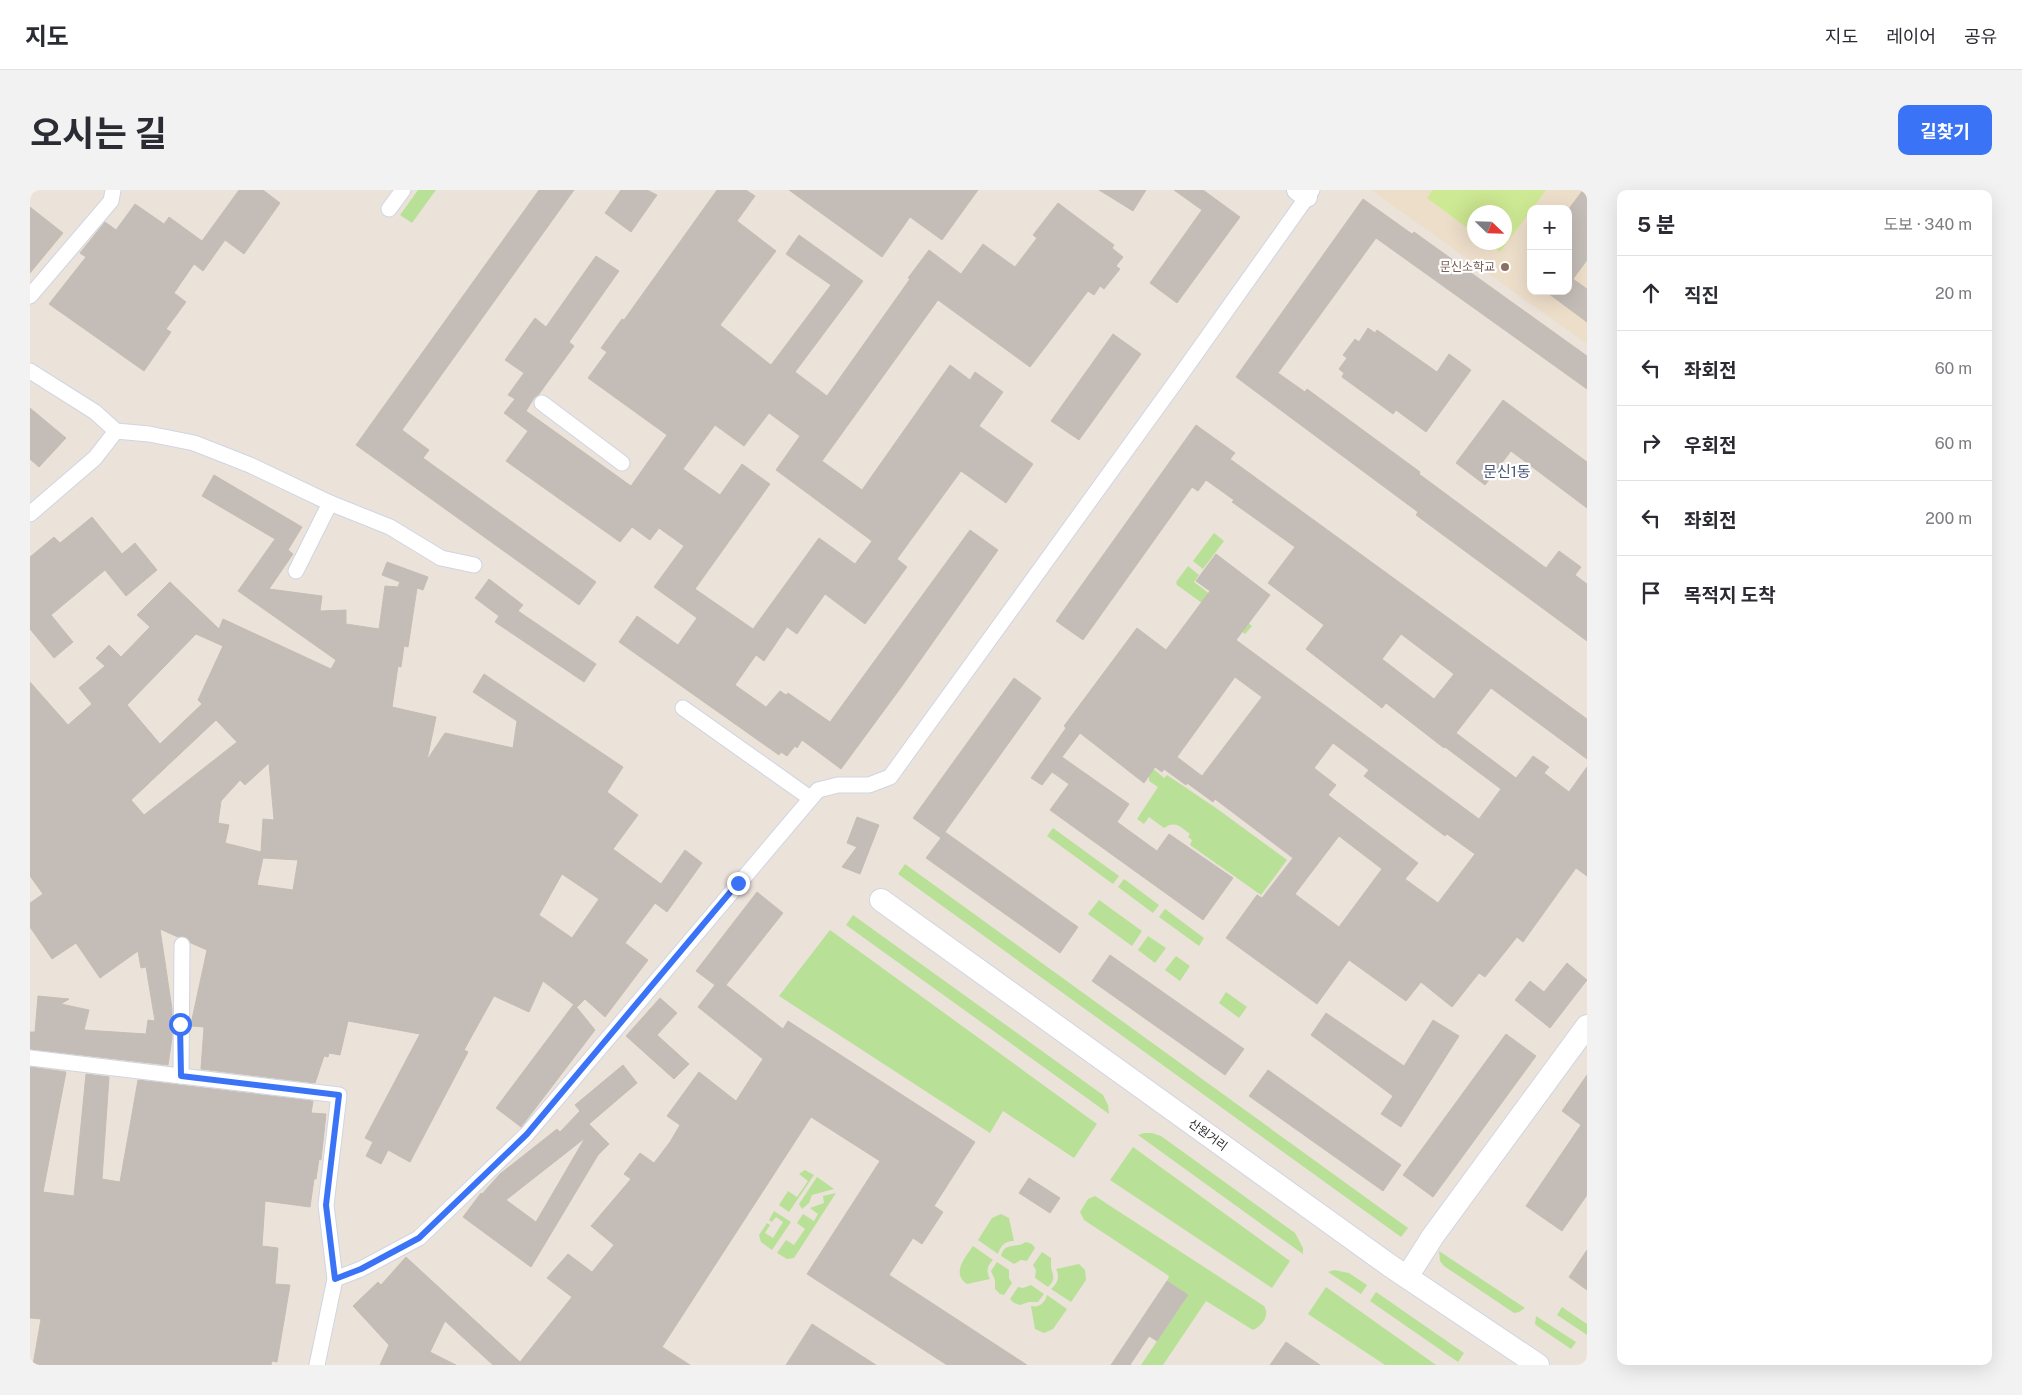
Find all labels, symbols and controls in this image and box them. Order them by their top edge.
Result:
text: 지도 [25,22,69,50]
text: 지도 [1825,26,1858,47]
text: 레이어 [1886,26,1936,47]
text: 공유 [1964,26,1997,47]
button: 길찾기 [1898,105,1992,155]
text: 오시는 길 [30,113,167,154]
north arrow [1467,205,1512,250]
map controls [1527,205,1572,295]
button: + [1527,205,1572,250]
text: 5 분 [1637,212,1675,237]
text: 도보 · 340 m [1884,215,1972,234]
button: − [1527,250,1572,295]
place label: 문신소학교 [1440,260,1495,274]
marker: 문신소학교 [1499,261,1511,273]
icon: ahead [1637,279,1665,307]
text: 직진 [1684,284,1719,306]
text: 20 m [1935,284,1972,303]
icon: left [1637,354,1665,382]
text: 좌회전 [1684,359,1736,381]
text: 60 m [1935,359,1972,378]
icon: right [1637,429,1665,457]
text: 우회전 [1684,434,1736,456]
text: 60 m [1935,434,1972,453]
district label: 문신1동 [1483,463,1531,480]
icon: left [1637,504,1665,532]
text: 좌회전 [1684,509,1736,531]
text: 200 m [1925,509,1972,528]
icon: arrive [1637,579,1665,607]
text: 목적지 도착 [1684,584,1776,606]
route end [727,872,750,895]
route start [169,1013,192,1036]
street label: 산원거리 [1186,1116,1230,1154]

